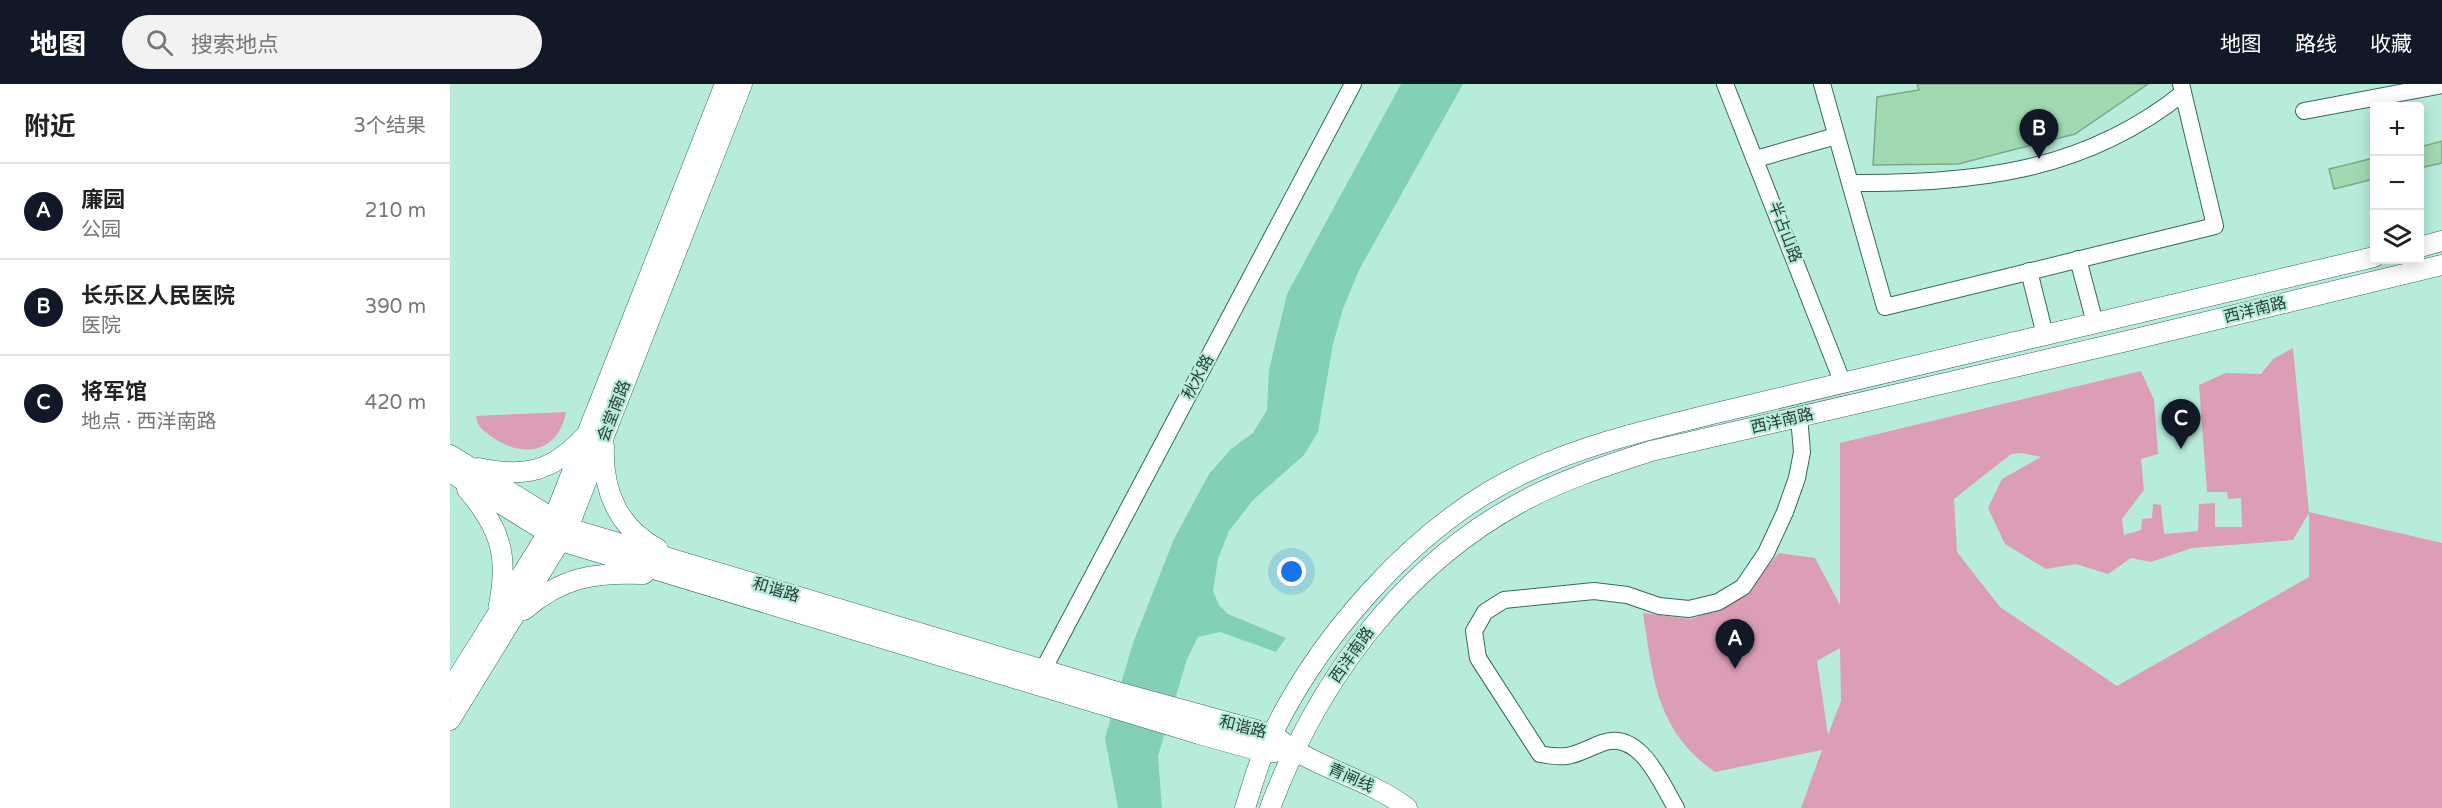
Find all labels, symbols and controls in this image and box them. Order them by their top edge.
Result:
search box [122,15,542,69]
icon: search [143,26,176,59]
text: 地图 [30,28,86,62]
text: 搜索地点 [191,32,279,58]
text: 地图 [2220,32,2262,57]
text: 路线 [2295,32,2337,57]
text: 收藏 [2370,32,2412,57]
map controls [2370,102,2424,264]
button: + [2370,102,2424,156]
pin: B [2020,110,2058,159]
text: 附近 [24,111,76,142]
text: 3个结果 [353,114,426,138]
button: − [2370,156,2424,210]
text: 廉园 [81,187,125,213]
text: A [36,199,51,223]
text: 210 m [365,199,426,223]
street label: 半占山路 [1764,199,1806,265]
button: layers [2370,210,2424,264]
text: 公园 [81,218,121,242]
text: 长乐区人民医院 [81,283,235,309]
street label: 西洋南路 [2222,293,2288,327]
text: B [37,295,50,319]
text: 390 m [365,295,426,319]
text: 医院 [81,314,121,338]
street label: 秋水路 [1178,351,1218,403]
street label: 会堂南路 [593,378,635,444]
text: 将军馆 [81,379,147,405]
text: C [37,391,50,415]
text: 420 m [365,391,426,415]
pin: C [2162,400,2200,449]
street label: 西洋南路 [1749,404,1815,438]
text: 地点 · 西洋南路 [81,410,217,434]
your location [1277,557,1306,586]
street label: 和谐路 [750,573,802,607]
pin: A [1716,620,1754,669]
street label: 西洋南路 [1325,623,1379,687]
street label: 和谐路 [1217,711,1269,743]
street label: 青闸线 [1325,759,1377,797]

